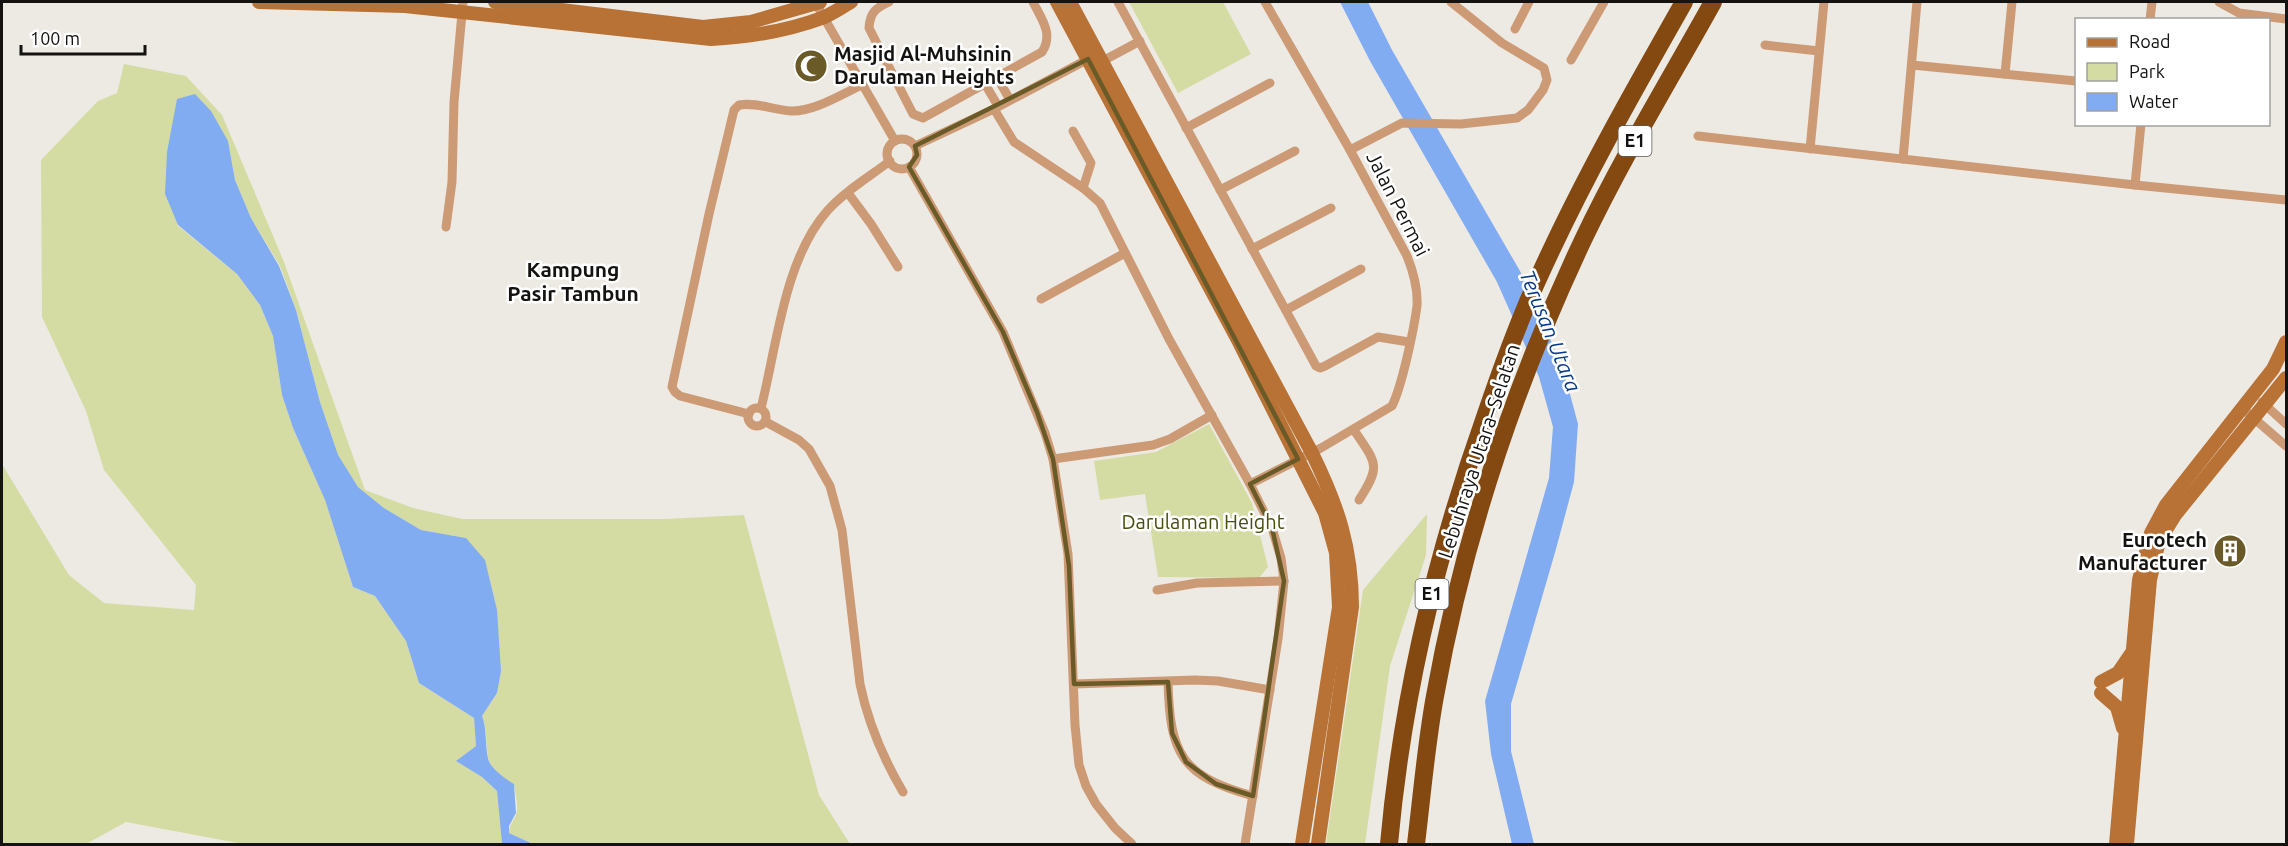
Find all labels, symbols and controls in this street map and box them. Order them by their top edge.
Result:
scale bar [21,18,146,56]
legend [2075,18,2270,126]
text: 100 m [30,28,80,48]
text: Road [2129,31,2171,51]
place label: Masjid Al-Muhsinin Darulaman Heights [834,42,1014,88]
mosque icon: Masjid Al-Muhsinin Darulaman Heights [793,48,829,84]
text: Park [2129,61,2165,81]
text: Water [2129,91,2179,111]
road number: E1 [1618,126,1652,156]
street label: Jalan Permai [1362,148,1435,260]
district label: Kampung Pasir Tambun [507,257,639,305]
water label: Terusan Utara [1516,266,1586,395]
street label: Lebuhraya Utara–Selatan [1433,341,1524,561]
park label: Darulaman Height [1121,510,1285,533]
place label: Eurotech Manufacturer [2078,528,2208,574]
building icon: Eurotech Manufacturer [2212,533,2248,569]
road number: E1 [1416,579,1448,609]

